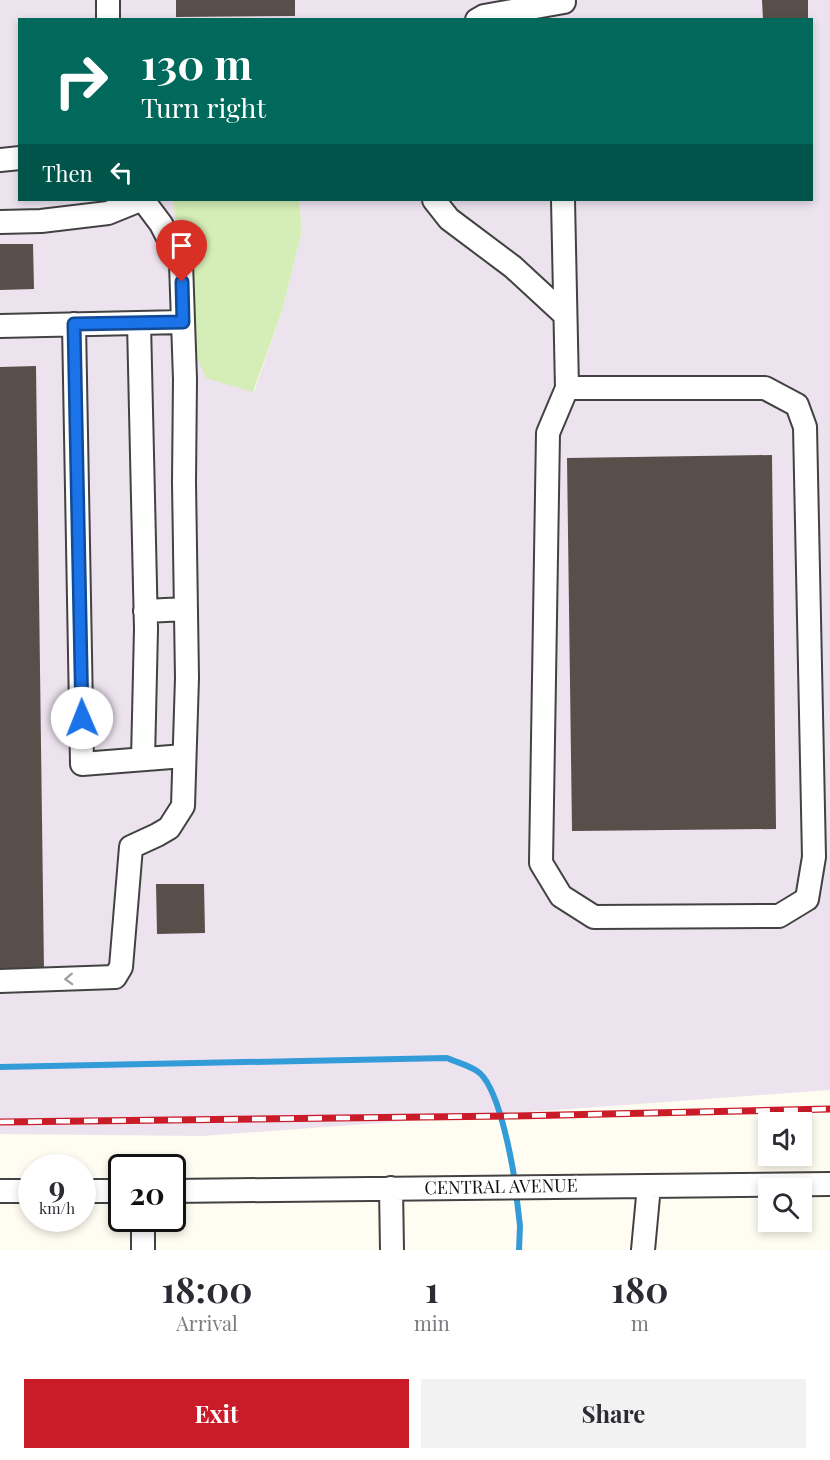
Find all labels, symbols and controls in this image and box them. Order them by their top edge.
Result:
text: 130 m [141,35,252,91]
icon: right [42,42,120,120]
text: Turn right [141,89,266,125]
icon: left [105,156,138,189]
text: Then [42,158,93,188]
pin [156,220,207,282]
icon: arrive [165,229,198,262]
position arrow [50,686,114,750]
one-way arrow [64,973,73,986]
map controls [758,1112,812,1232]
button: sound [758,1112,812,1166]
speed limit sign: 20 [108,1154,186,1232]
text: 9 [49,1166,65,1206]
street label: CENTRAL AVENUE [424,1173,578,1199]
button: search [758,1178,812,1232]
text: km/h [39,1198,75,1218]
text: 18:00 [162,1264,252,1312]
text: 1 [425,1264,439,1312]
text: 180 [611,1264,668,1312]
text: Arrival [176,1309,238,1336]
text: min [414,1309,450,1336]
text: m [631,1309,649,1336]
button: Exit [24,1379,409,1448]
button: Share [421,1379,806,1448]

